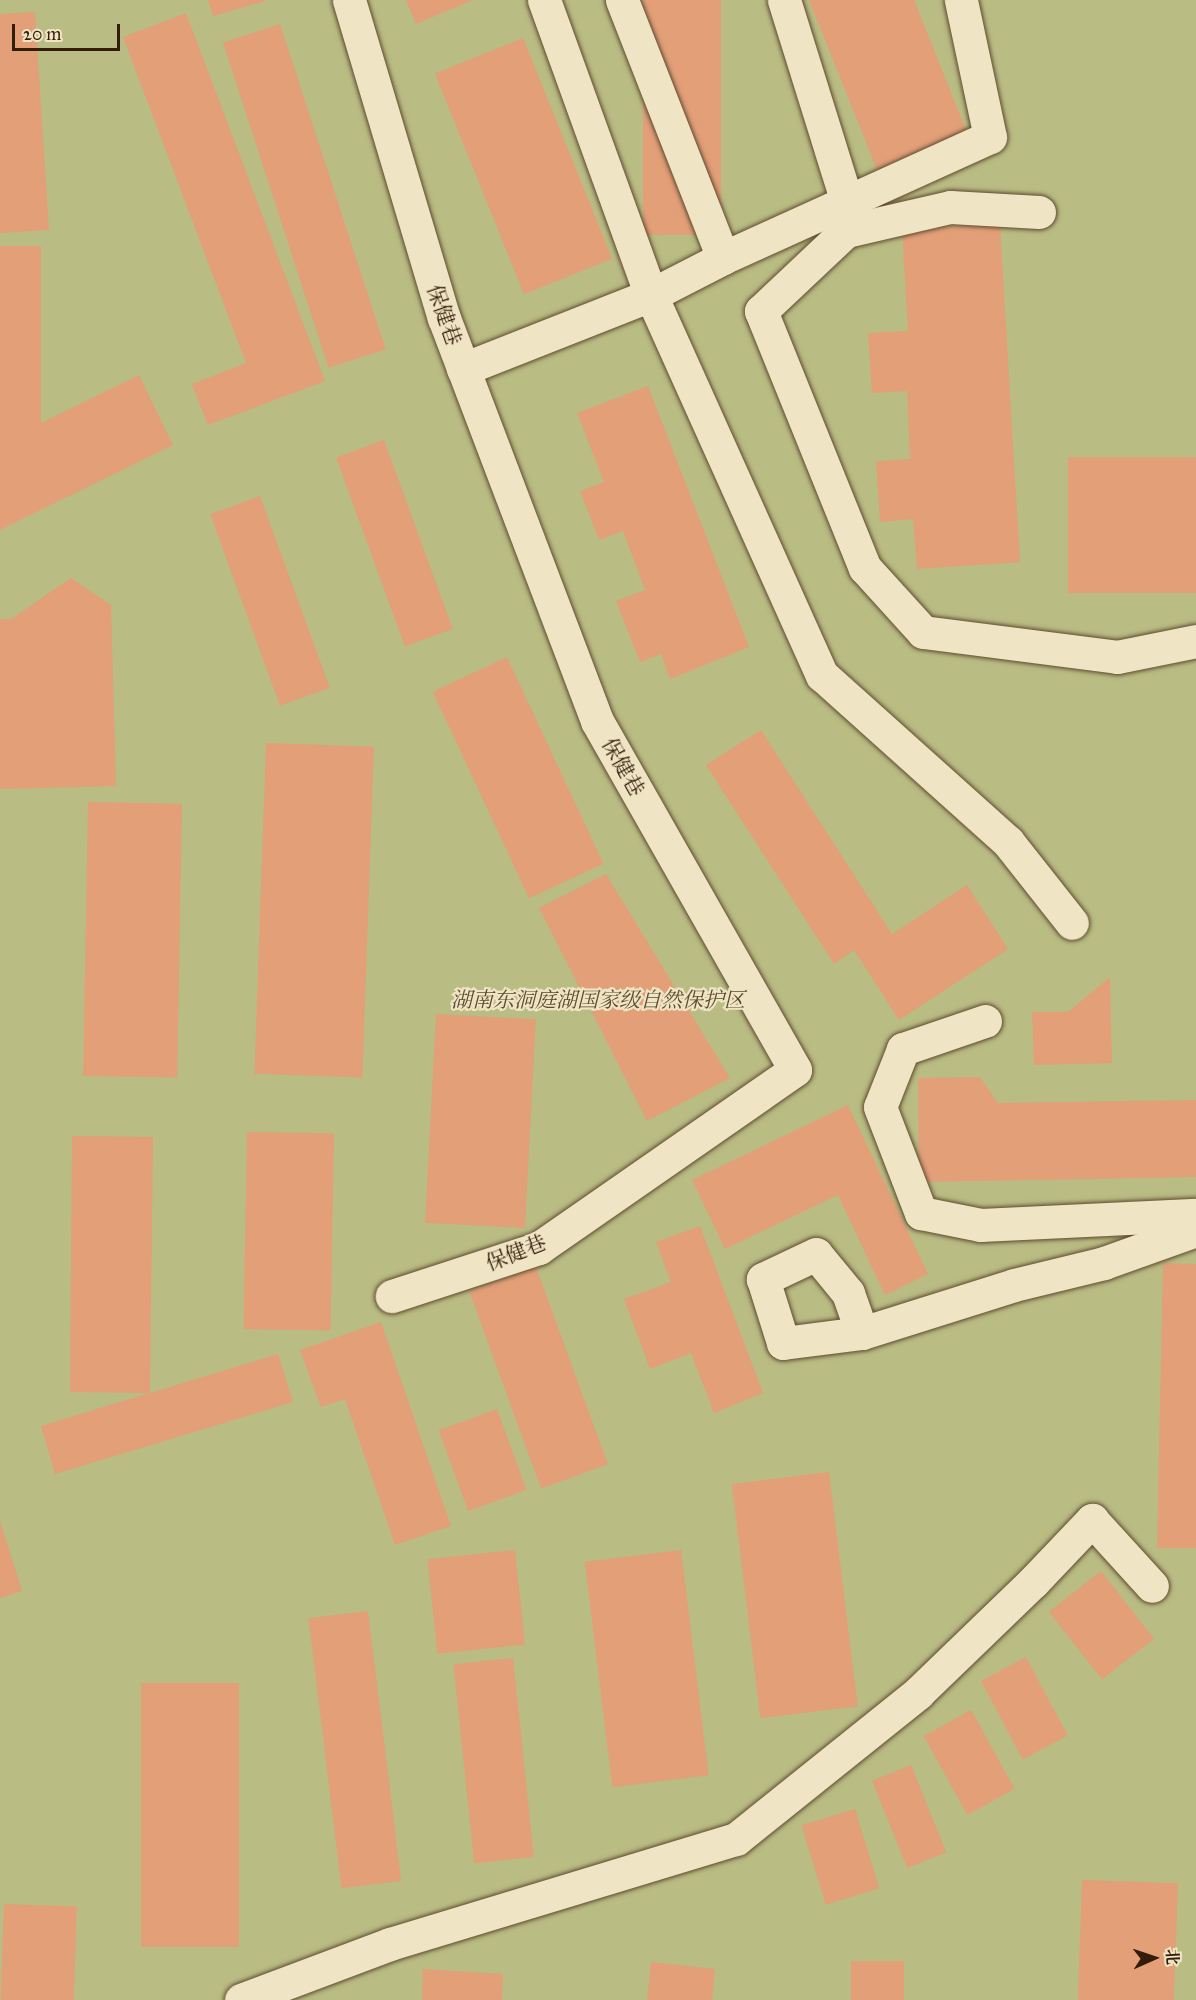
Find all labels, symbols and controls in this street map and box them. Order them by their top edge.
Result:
scale bar [15,12,123,50]
text: 20 m [23,23,61,45]
street label: 保健巷 [422,281,466,349]
street label: 保健巷 [597,733,649,801]
park label: 湖南东洞庭湖国家级自然保护区 [451,987,745,1013]
street label: 保健巷 [482,1230,550,1276]
north arrow [1124,1928,1184,1988]
text: 北 [1163,1949,1182,1966]

